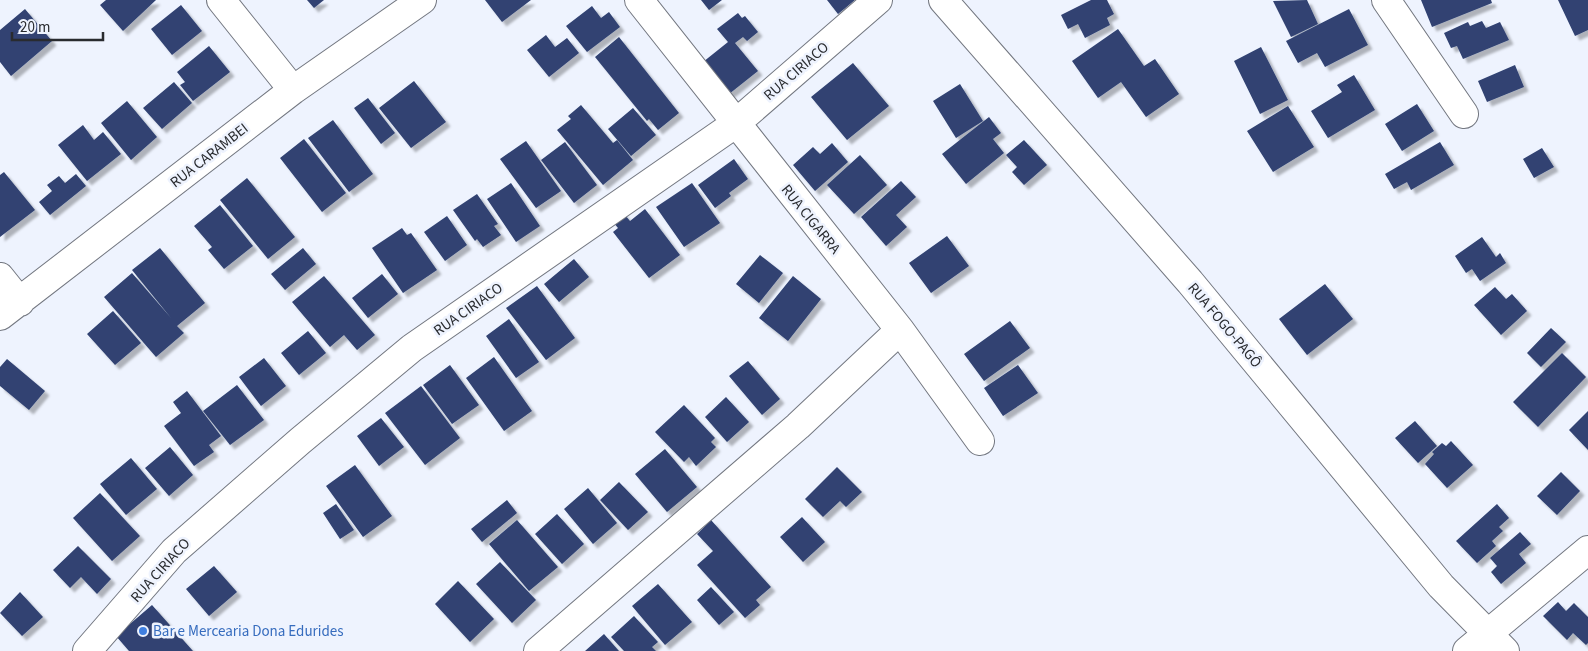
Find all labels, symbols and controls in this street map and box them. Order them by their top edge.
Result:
scale bar [12,10,104,42]
text: 20 m [20,17,50,38]
street label: RUA CIRIACO [759,37,834,106]
street label: RUA CARAMBEI [166,118,253,193]
street label: RUA CIGARRA [776,180,846,259]
street label: RUA CIRIACO [429,278,507,341]
street label: RUA FOGO-PAGÔ [1183,278,1267,372]
street label: RUA CIRIACO [126,533,195,607]
place label: Bar e Mercearia Dona Edurides [153,621,344,642]
marker: Bar e Mercearia Dona Edurides [137,625,149,637]

